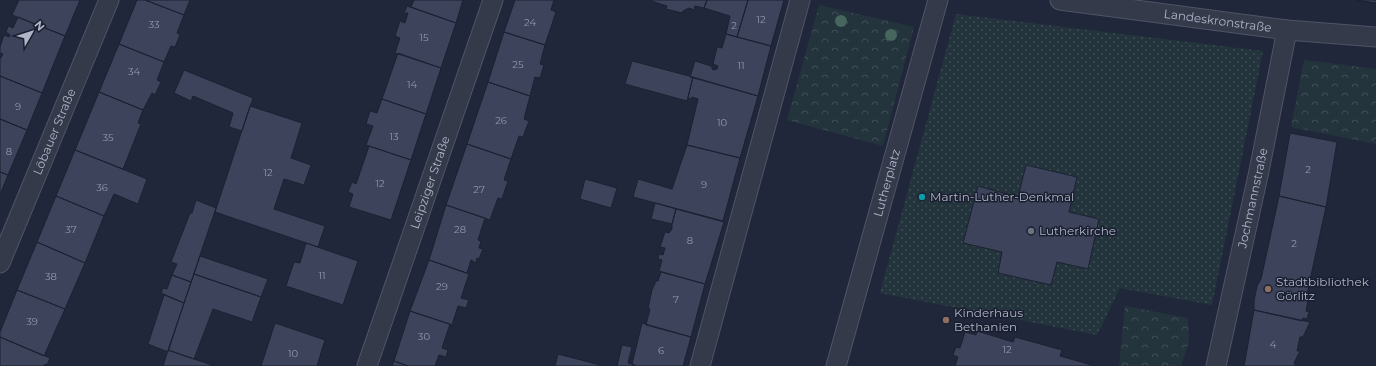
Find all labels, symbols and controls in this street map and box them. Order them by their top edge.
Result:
street label: Landeskronstraße [1163,6,1272,35]
north arrow [12,12,52,52]
house number: 12 [756,13,766,26]
house number: 24 [524,16,536,29]
text: N [32,18,48,34]
house number: 33 [148,18,160,31]
house number: 2 [731,19,737,32]
house number: 15 [419,31,429,44]
house number: 25 [512,58,524,71]
house number: 11 [737,59,745,72]
house number: 34 [128,65,141,78]
house number: 14 [407,78,417,91]
street label: Löbauer Straße [29,86,78,177]
house number: 9 [15,100,21,113]
house number: 26 [495,114,507,127]
house number: 10 [717,116,727,129]
house number: 13 [389,130,399,143]
house number: 35 [102,131,114,144]
street label: Leipziger Straße [407,134,453,231]
house number: 8 [6,145,12,158]
street label: Lutherplatz [870,147,903,218]
street label: Jochmannstraße [1234,147,1270,250]
house number: 2 [1305,163,1311,176]
house number: 12 [263,166,273,179]
house number: 12 [375,177,385,190]
house number: 9 [701,178,707,191]
house number: 36 [96,181,108,194]
house number: 27 [473,183,485,196]
place label: Martin-Luther-Denkmal [930,189,1074,204]
marker: Martin-Luther-Denkmal [917,192,927,202]
house number: 37 [65,223,77,236]
house number: 28 [454,223,466,236]
place label: Lutherkirche [1039,223,1116,238]
marker: Lutherkirche [1026,226,1036,236]
house number: 8 [687,234,693,247]
house number: 2 [1291,237,1297,250]
house number: 11 [318,269,326,282]
house number: 38 [45,270,57,283]
place label: Stadtbibliothek Görlitz [1276,274,1370,303]
house number: 29 [436,280,448,293]
marker: Stadtbibliothek Görlitz [1263,284,1273,294]
house number: 7 [673,293,679,306]
place label: Kinderhaus Bethanien [954,305,1023,334]
house number: 39 [26,315,38,328]
marker: Kinderhaus Bethanien [941,315,951,325]
house number: 30 [418,330,431,343]
house number: 4 [1270,338,1277,351]
house number: 12 [1002,343,1012,356]
house number: 6 [658,344,664,357]
house number: 10 [288,347,298,360]

